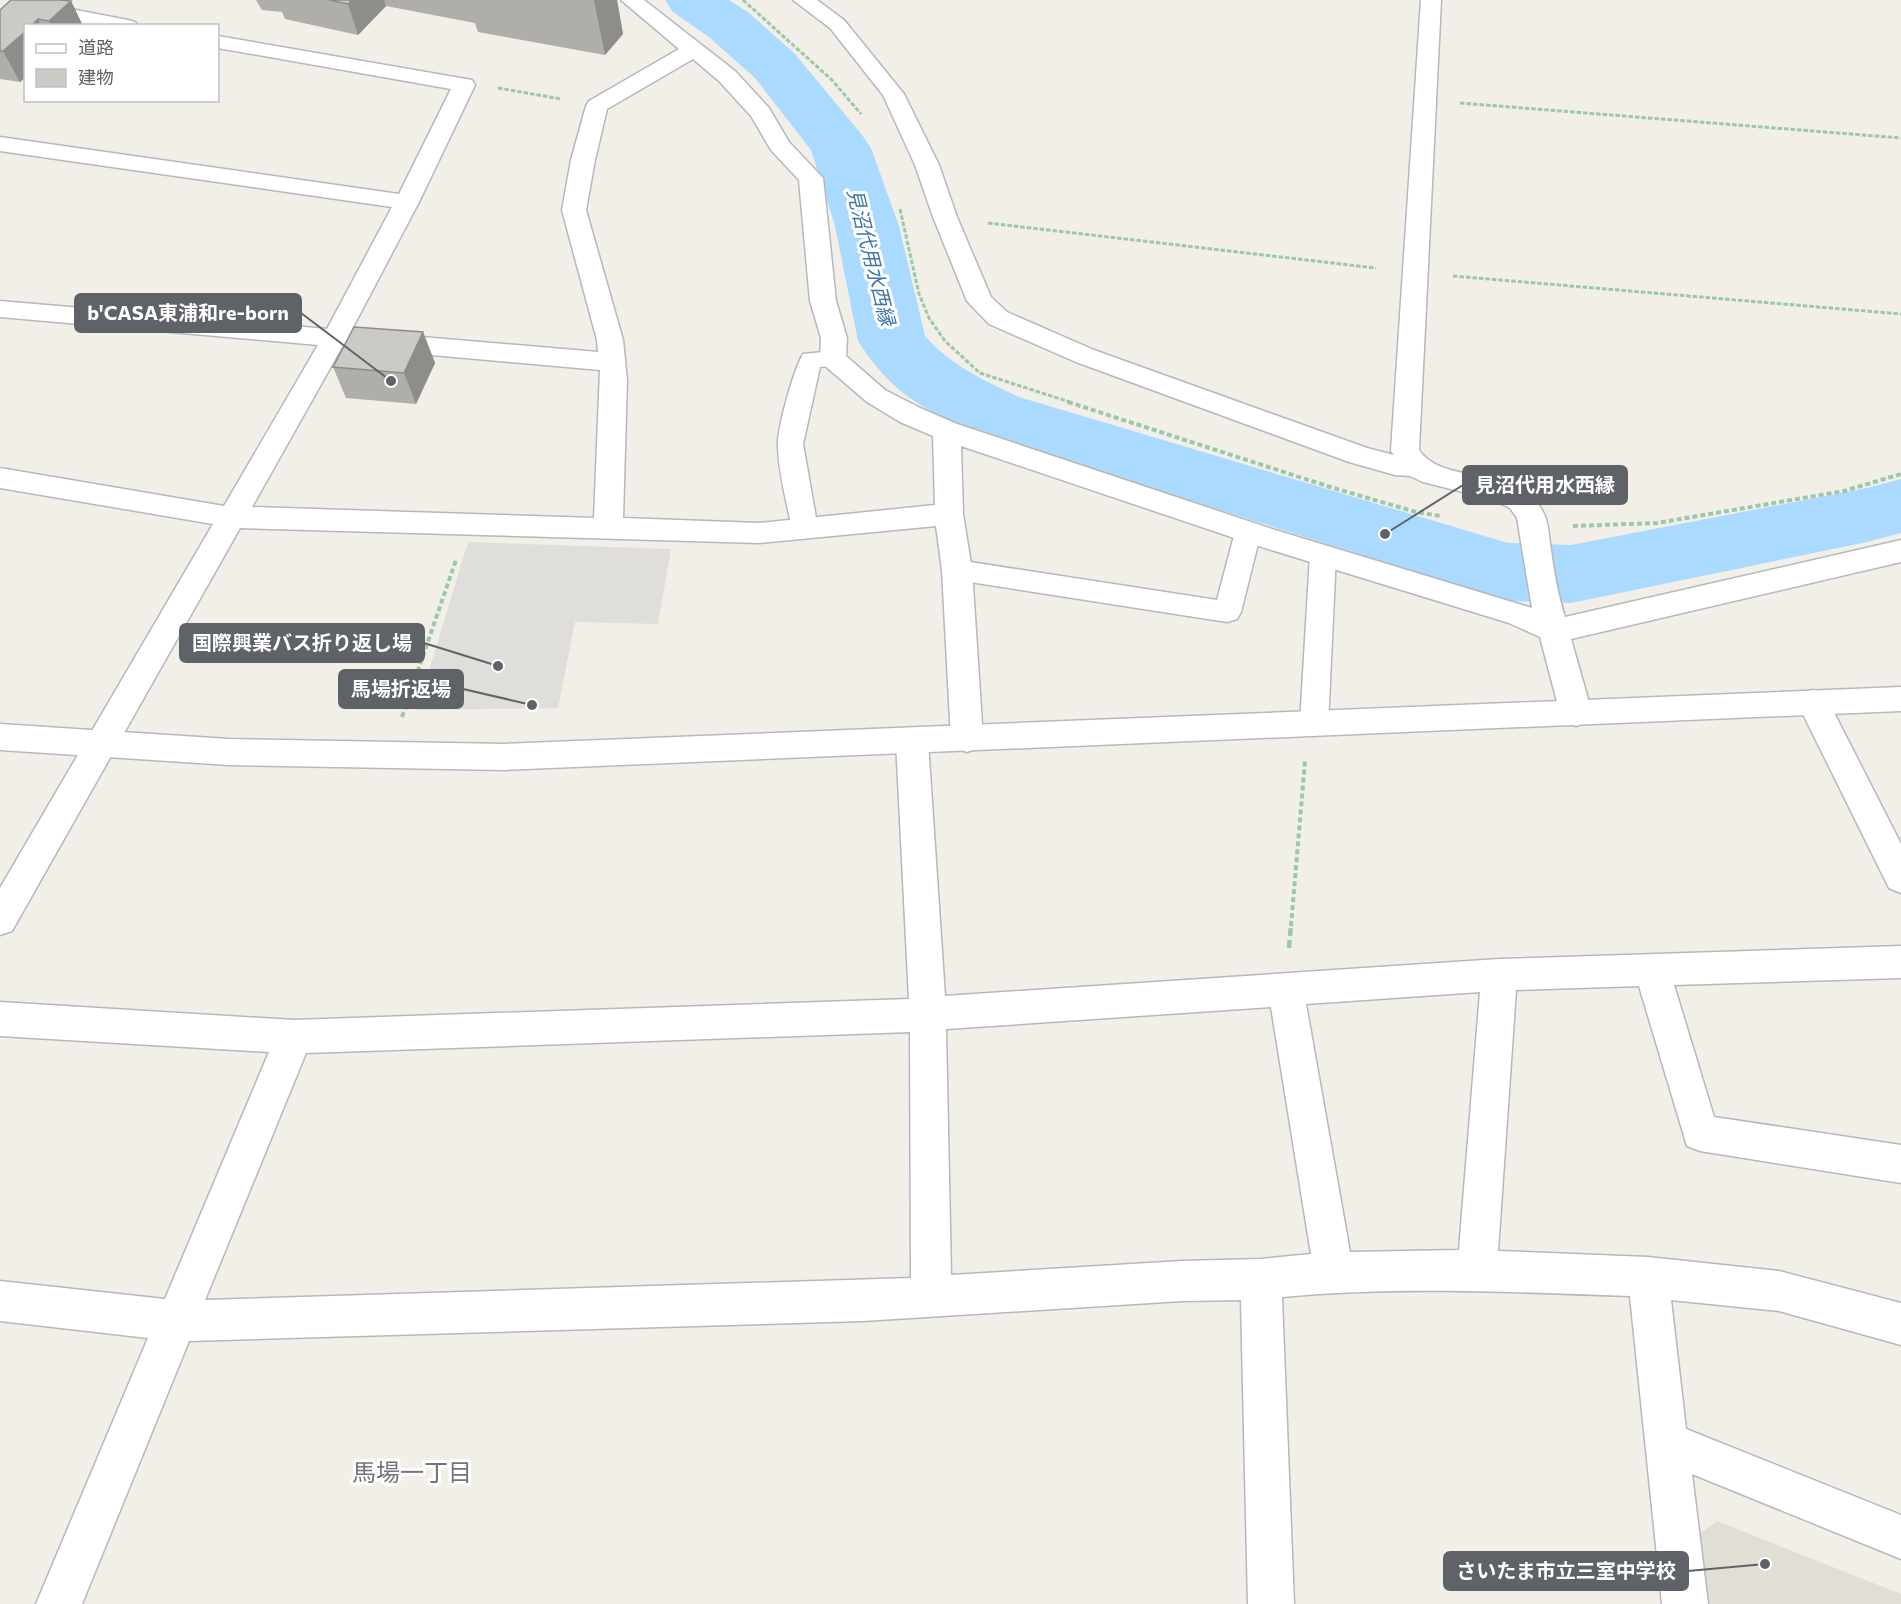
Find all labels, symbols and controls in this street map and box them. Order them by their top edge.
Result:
legend [24,24,219,102]
text: 道路 [78,36,114,58]
text: 建物 [78,66,114,88]
water label: 見沼代用水西縁 [843,186,901,330]
callout: b'CASA東浦和re-born [75,294,301,332]
text: b'CASA東浦和re-born [87,300,289,324]
callout: 見沼代用水西縁 [1463,466,1627,504]
text: 見沼代用水西縁 [1475,472,1615,496]
callout: 国際興業バス折り返し場 [180,624,424,662]
text: 国際興業バス折り返し場 [192,630,412,654]
callout: 馬場折返場 [339,670,463,708]
text: 馬場折返場 [351,676,451,700]
district label: 馬場一丁目 [352,1457,472,1486]
callout: さいたま市立三室中学校 [1444,1552,1688,1590]
text: さいたま市立三室中学校 [1456,1558,1676,1582]

